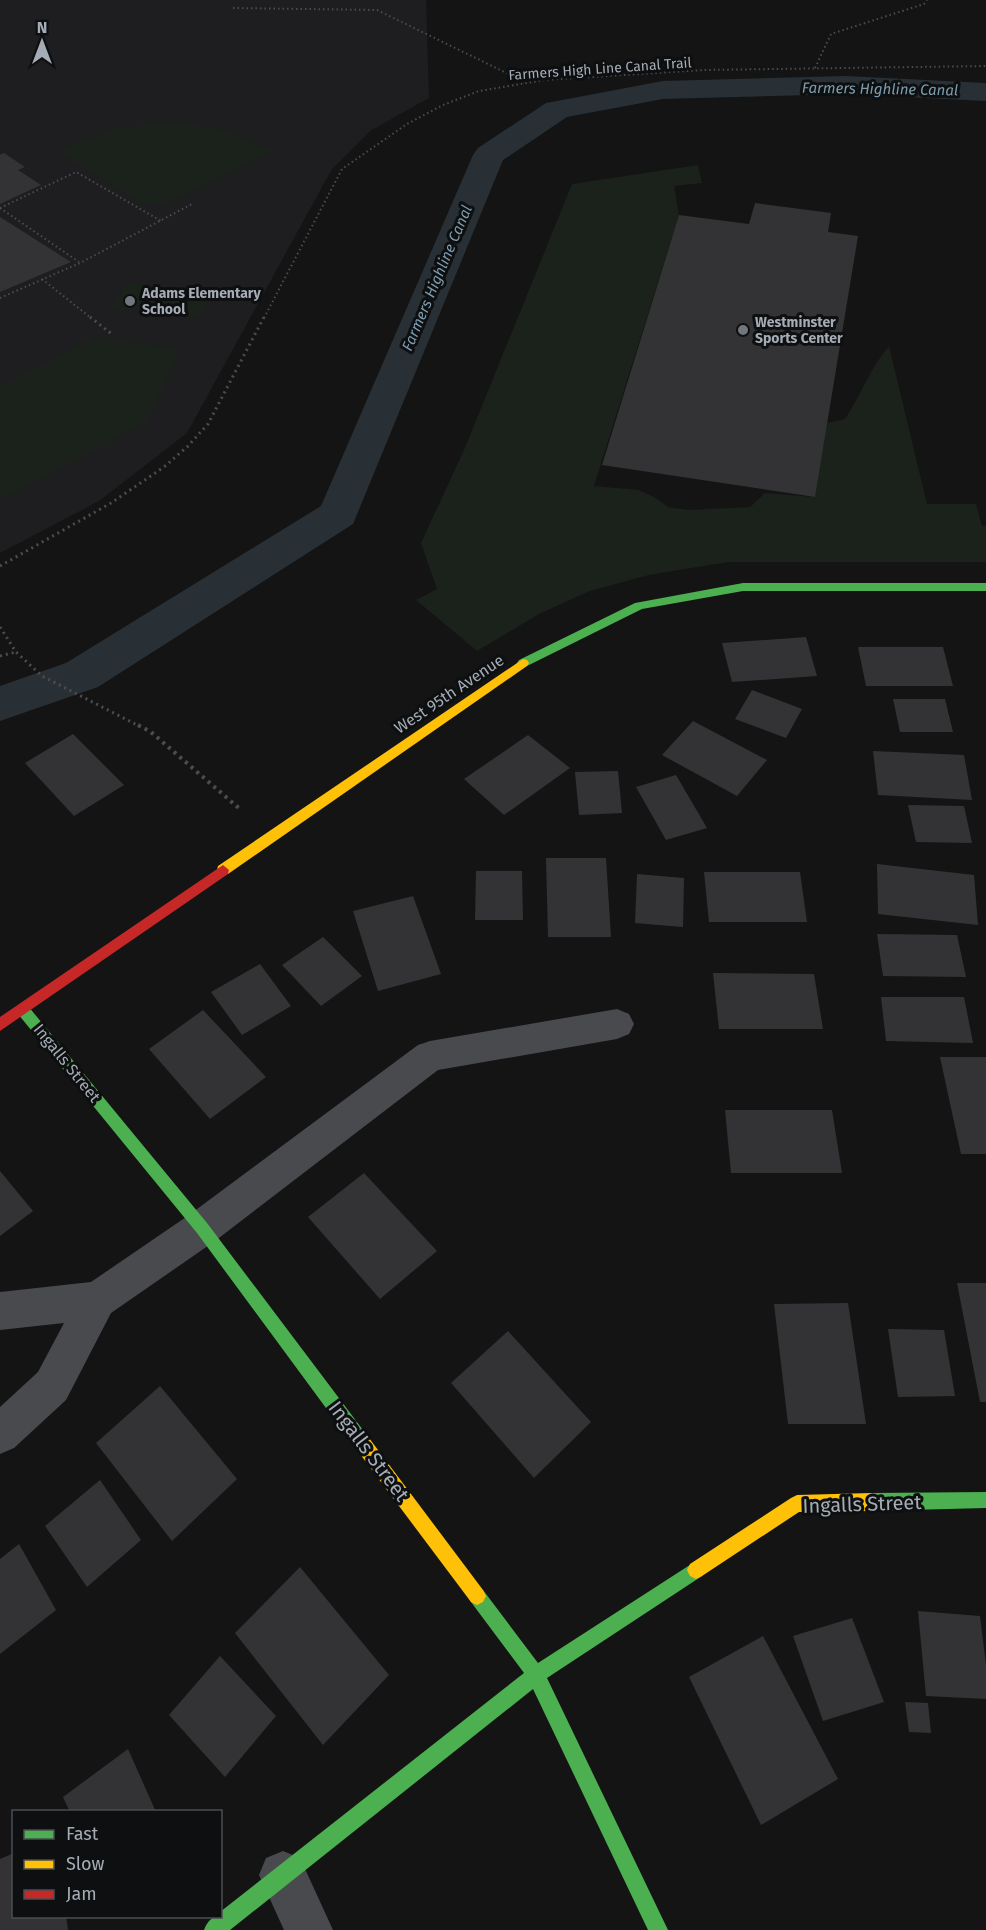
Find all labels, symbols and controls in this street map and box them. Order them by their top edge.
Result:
north arrow [12,12,72,72]
text: N [37,18,47,37]
street label: Farmers High Line Canal Trail [508,54,692,84]
water label: Farmers Highline Canal [802,79,958,99]
water label: Farmers Highline Canal [398,202,476,354]
place label: Adams Elementary School [141,285,261,318]
marker: Adams Elementary School [123,294,137,308]
place label: Westminster Sports Center [755,314,843,347]
marker: Westminster Sports Center [736,323,750,337]
street label: West 95th Avenue [391,650,507,738]
street label: Ingalls Street [30,1020,104,1106]
street label: Ingalls Street [324,1396,415,1506]
street label: Ingalls Street [802,1490,923,1518]
legend [12,1810,222,1918]
text: Fast [66,1823,99,1845]
text: Slow [66,1853,105,1875]
text: Jam [66,1883,97,1905]

